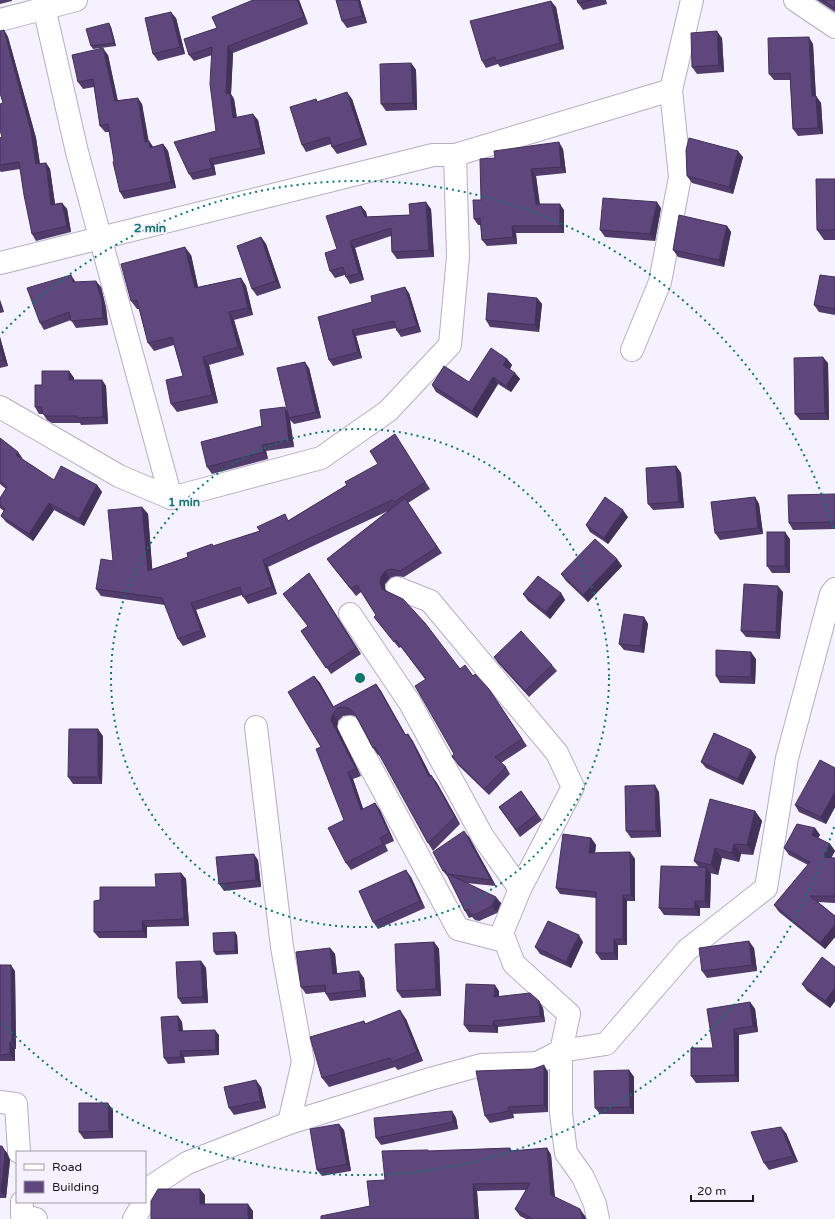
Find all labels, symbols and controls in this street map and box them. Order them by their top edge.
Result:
text: 2 min [134,221,166,235]
text: 1 min [168,495,200,509]
centre of rings [353,671,367,685]
legend [16,1151,146,1203]
text: Road [52,1160,82,1174]
scale bar [691,1177,753,1203]
text: Building [52,1180,99,1194]
text: 20 m [697,1184,726,1198]

